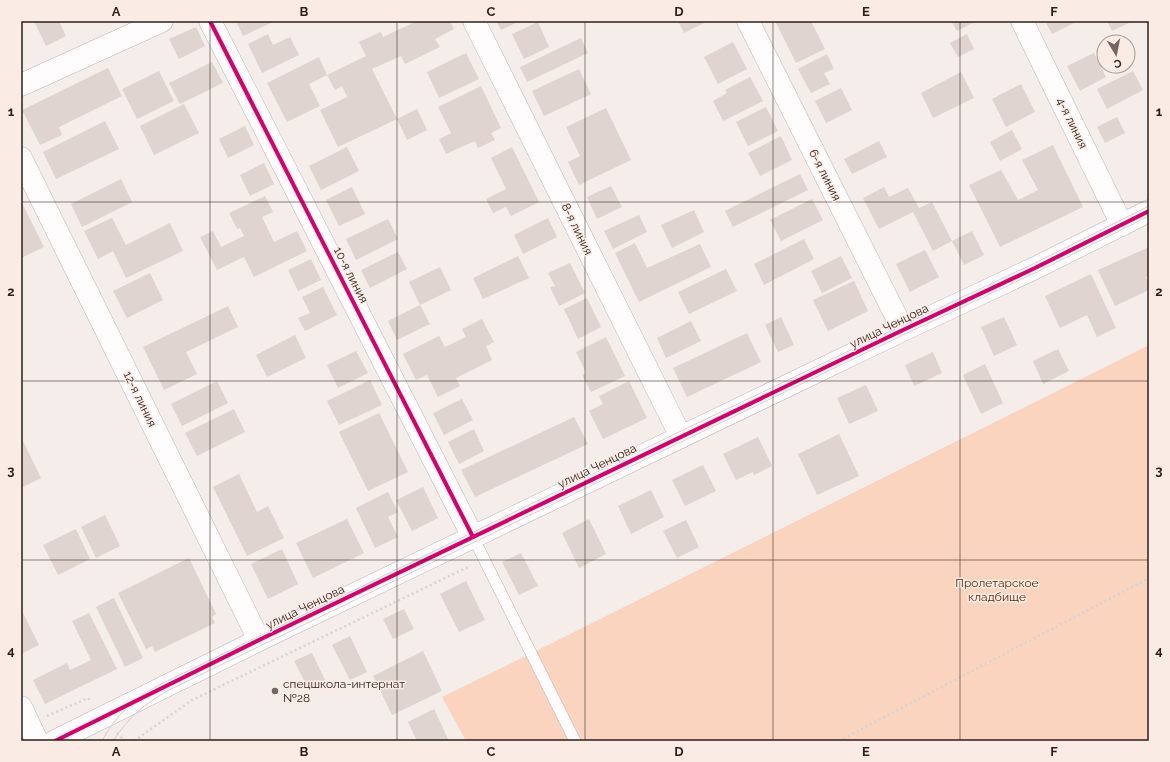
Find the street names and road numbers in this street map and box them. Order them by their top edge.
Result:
street label: 4-я линия [1054,95,1090,151]
street label: 6-я линия [806,147,844,203]
street label: 8-я линия [558,201,596,257]
street label: 10-я линия [331,245,371,305]
street label: улица Ченцова [847,301,931,351]
street label: 12-я линия [121,369,159,429]
street label: улица Ченцова [555,441,639,491]
street label: улица Ченцова [263,582,347,632]

